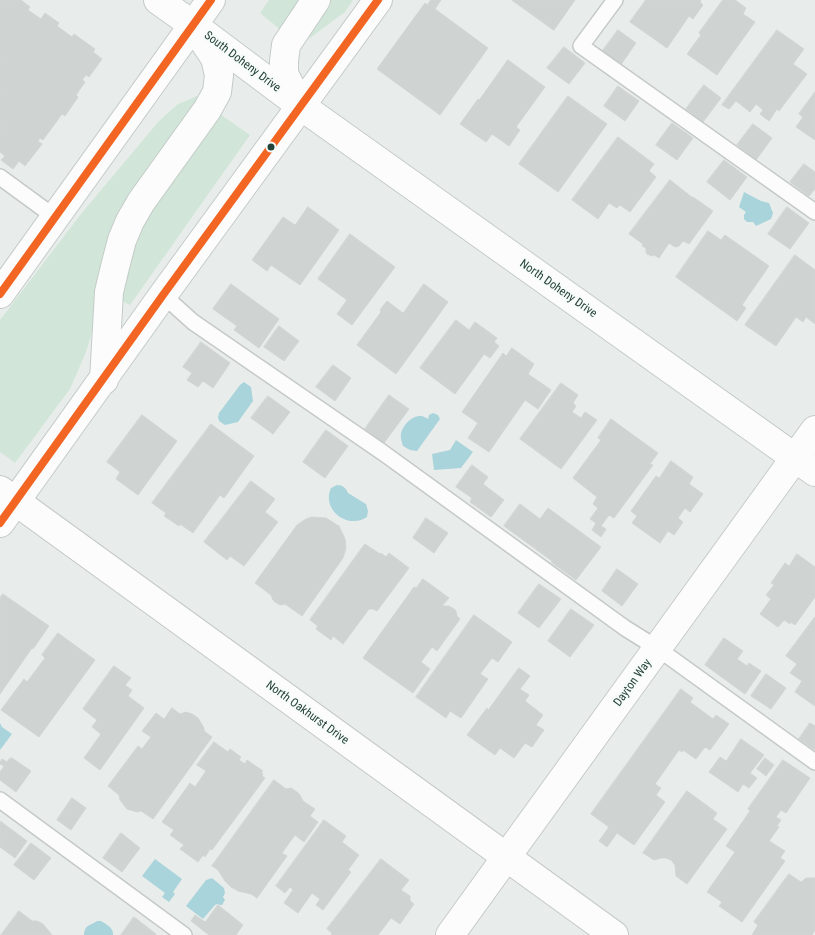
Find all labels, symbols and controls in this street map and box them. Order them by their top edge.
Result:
street label: South Doheny Drive [201,29,283,95]
unlabelled marker [266,142,276,152]
street label: North Doheny Drive [516,257,600,321]
street label: Dayton Way [611,656,655,710]
street label: North Oakhurst Drive [263,678,351,748]

